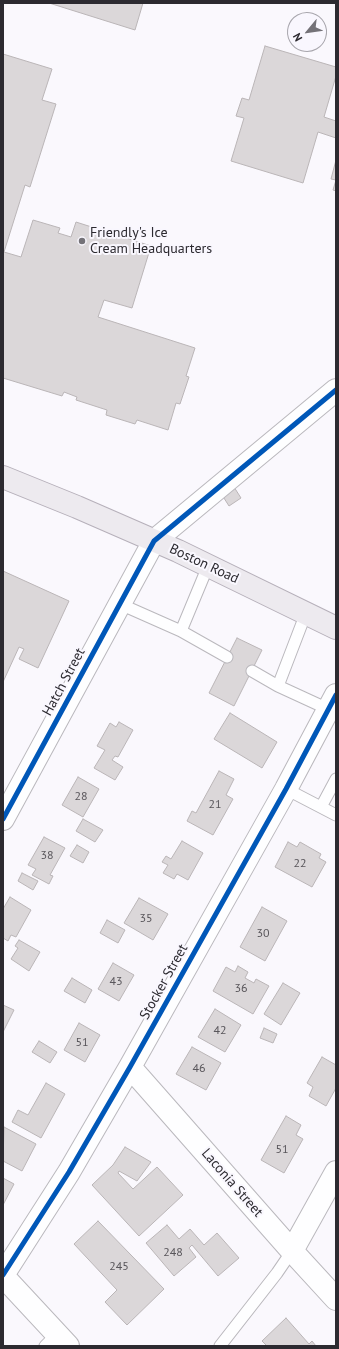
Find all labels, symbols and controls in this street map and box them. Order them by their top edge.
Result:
north arrow [287,12,327,52]
text: N [290,31,305,44]
place label: Friendly's Ice Cream Headquarters [90,225,212,258]
marker: Friendly's Ice Cream Headquarters [77,236,87,246]
street label: Boston Road [167,541,241,587]
street label: Hatch Street [39,645,89,719]
house number: 28 [74,790,88,804]
house number: 21 [208,798,222,812]
house number: 38 [40,849,54,863]
house number: 22 [293,857,307,871]
house number: 35 [139,912,153,926]
house number: 30 [256,927,270,941]
street label: Stocker Street [136,941,192,1023]
house number: 43 [109,975,123,989]
house number: 36 [234,982,248,996]
house number: 42 [213,1024,227,1038]
house number: 51 [75,1036,89,1050]
house number: 46 [192,1062,206,1076]
house number: 51 [275,1143,289,1157]
street label: Laconia Street [198,1145,266,1221]
house number: 248 [163,1246,183,1260]
house number: 245 [109,1260,129,1274]

